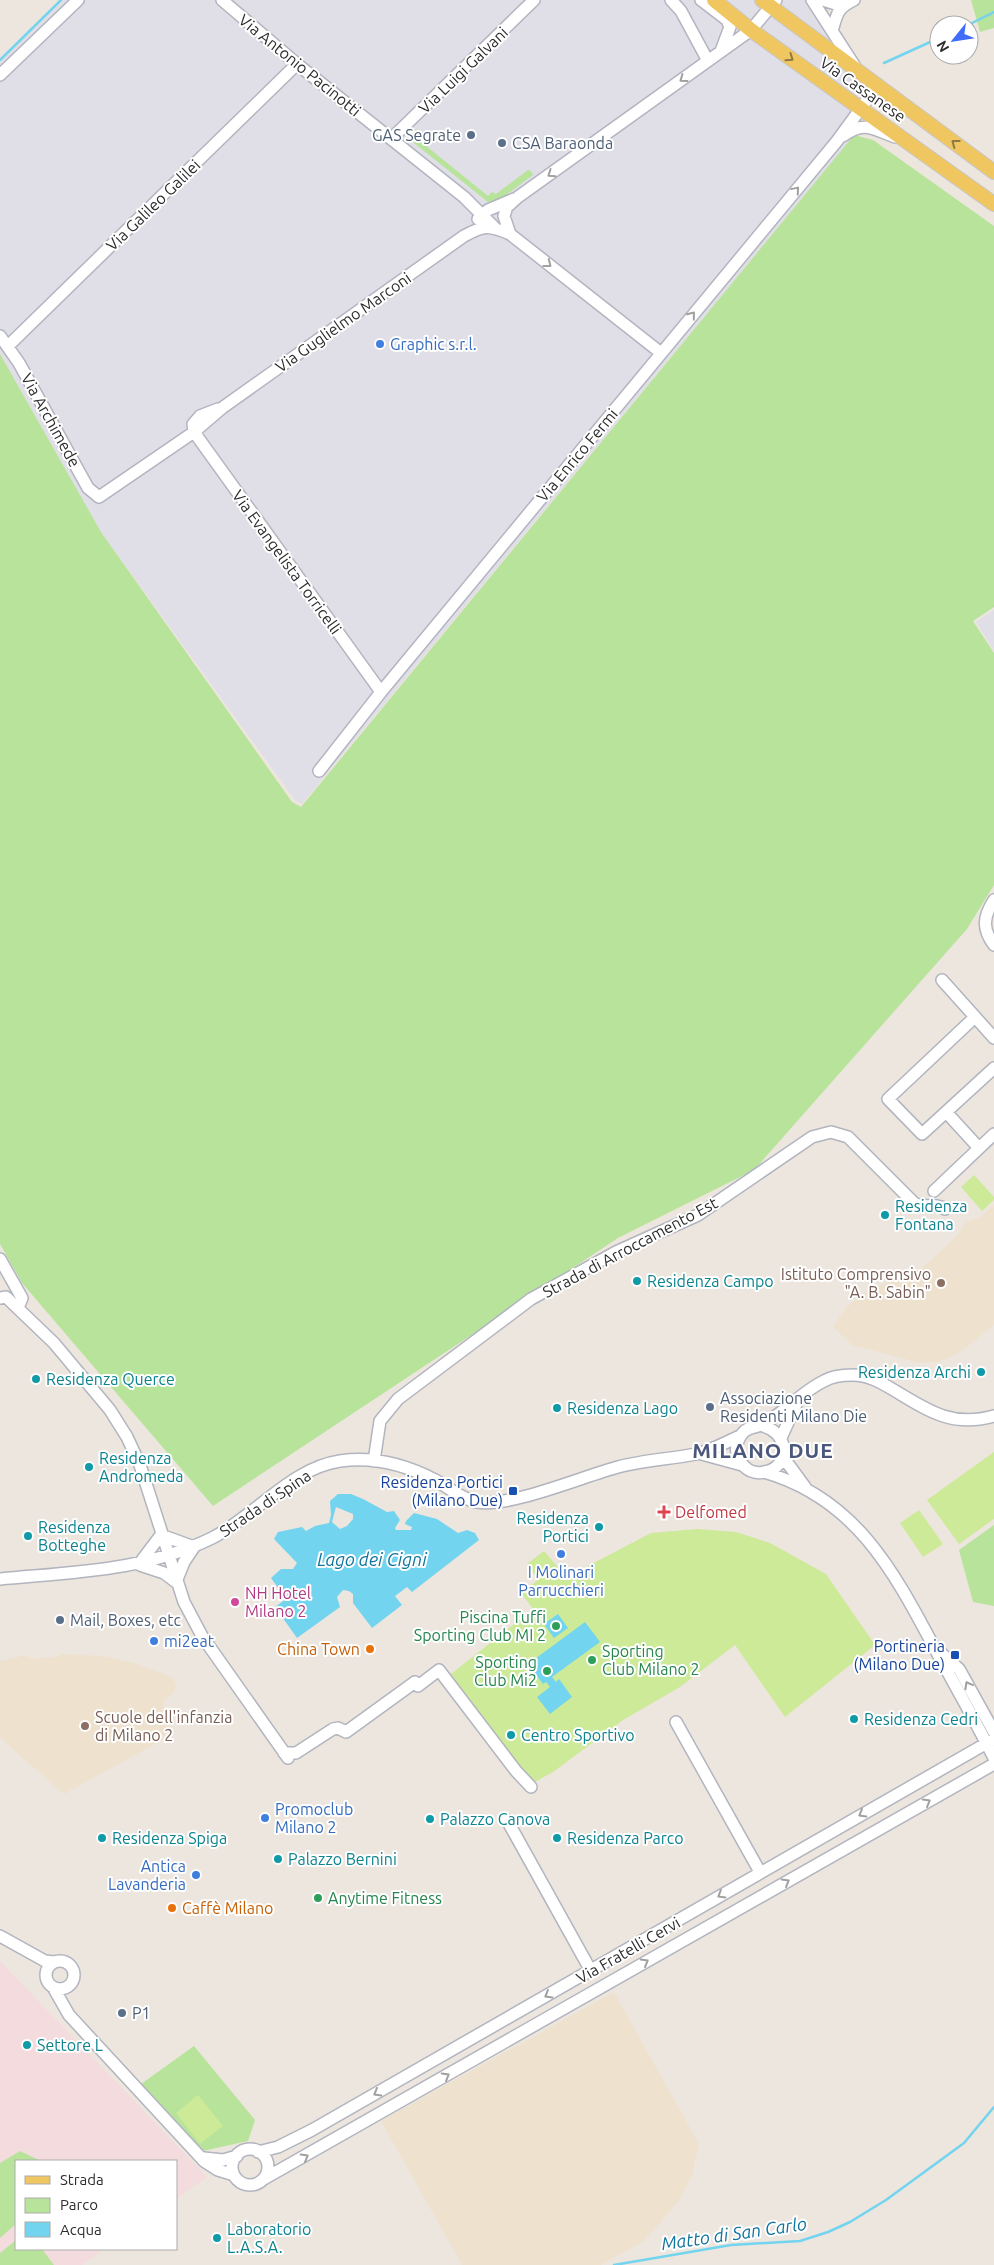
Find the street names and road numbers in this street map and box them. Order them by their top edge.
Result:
street label: Via Antonio Pacinotti [235,10,365,120]
street label: Via Luigi Galvani [415,23,511,117]
street label: Via Cassanese [817,53,909,125]
street label: Via Galileo Galilei [102,156,204,254]
street label: Via Guglielmo Marconi [272,268,414,376]
street label: Via Archimede [18,370,84,470]
street label: Via Enrico Fermi [533,405,621,505]
street label: Via Evangelista Torricelli [229,486,345,638]
street label: Strada di Arroccamento Est [540,1193,721,1301]
street label: Strada di Spina [216,1466,314,1540]
street label: Via Fratelli Cervi [573,1913,683,1987]

